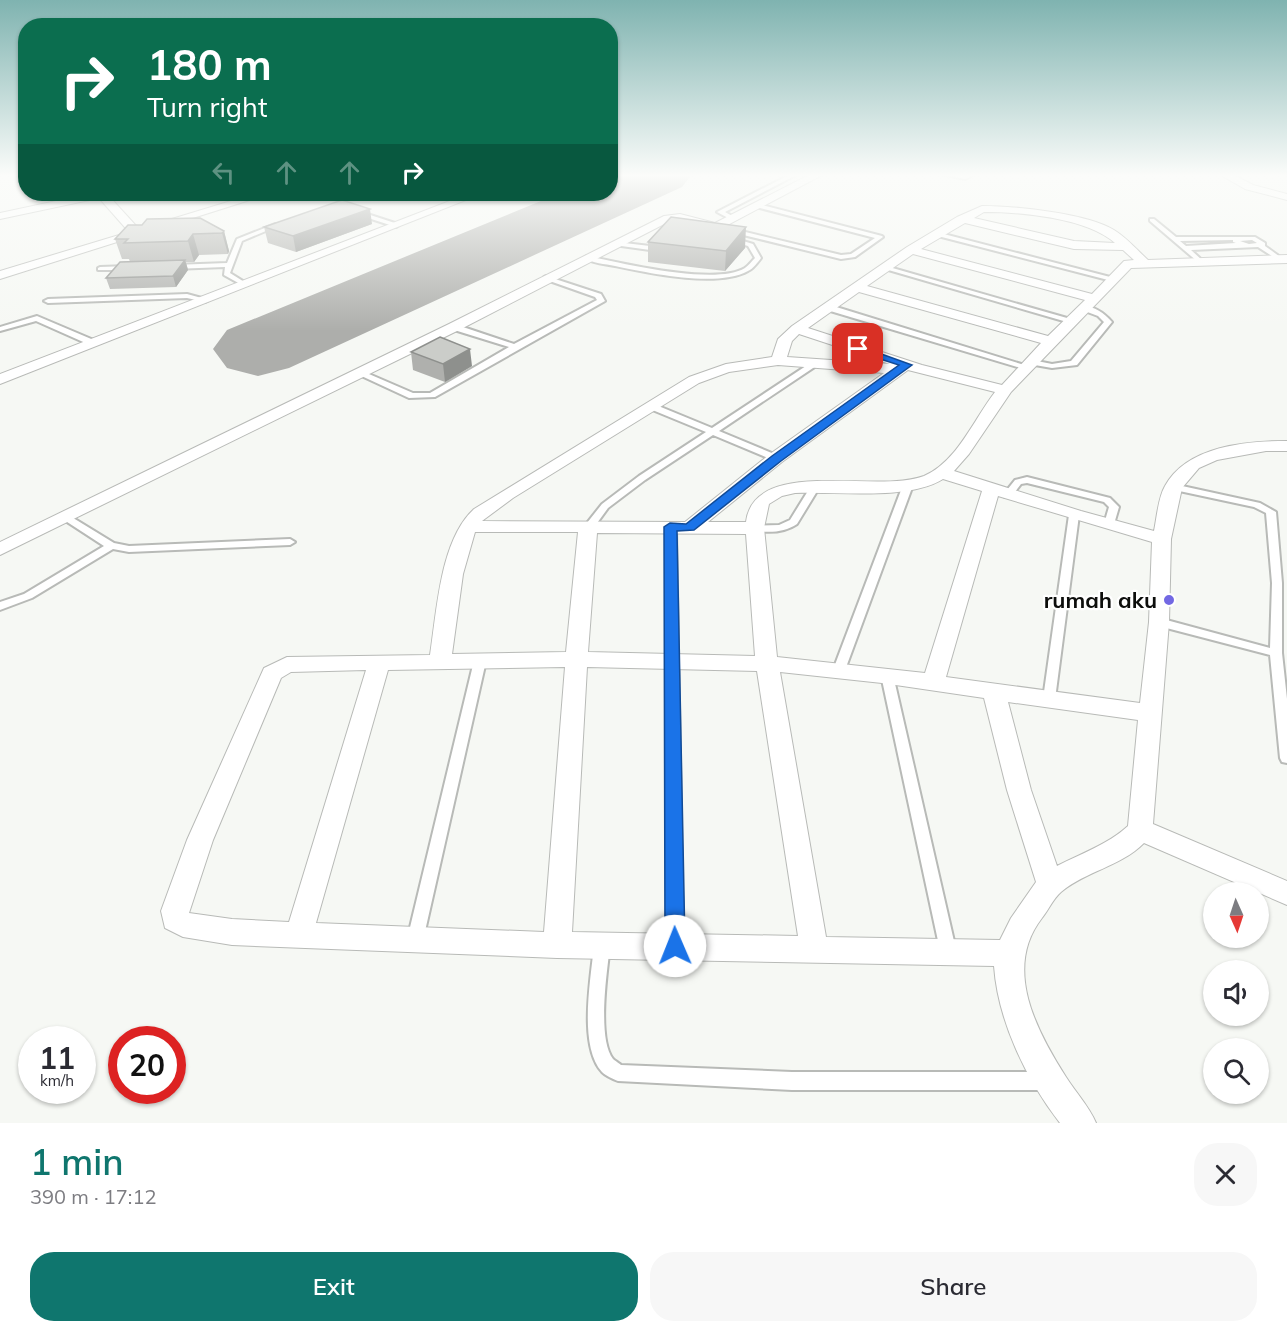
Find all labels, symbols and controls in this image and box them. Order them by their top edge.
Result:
text: 180 m [147,38,272,91]
icon: right [48,42,126,120]
text: Turn right [147,90,267,124]
icon: left [207,156,240,189]
icon: ahead [270,156,303,189]
icon: ahead [333,156,366,189]
icon: right [396,156,429,189]
pin [832,323,883,374]
icon: arrive [841,332,874,365]
place label: rumah aku [1044,586,1157,614]
marker: rumah aku [1162,593,1176,607]
north arrow [1203,882,1269,948]
map controls [1203,882,1269,1104]
position arrow [643,914,707,978]
button: sound [1203,960,1269,1026]
speed limit sign: 20 [108,1026,186,1104]
button: search [1203,1038,1269,1104]
text: 11 [39,1039,75,1077]
text: km/h [40,1071,74,1090]
text: 1 min [30,1139,124,1184]
button: close [1194,1143,1257,1206]
text: 390 m · 17:12 [30,1184,156,1209]
button: Exit [30,1252,638,1321]
button: Share [650,1252,1257,1321]

